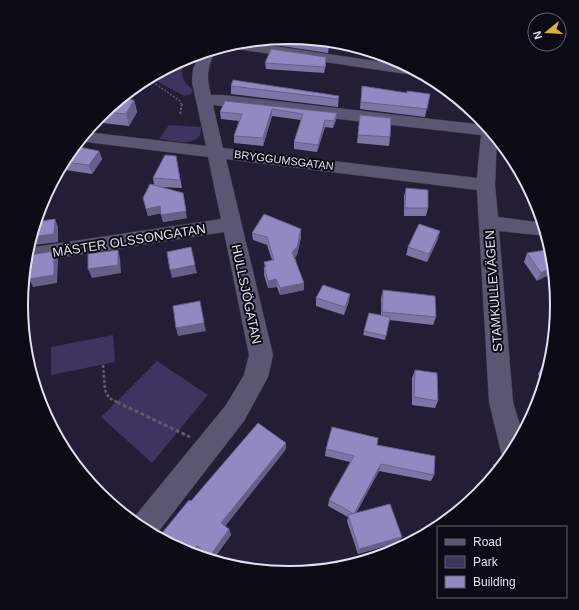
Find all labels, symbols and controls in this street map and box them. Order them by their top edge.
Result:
north arrow [527,12,567,52]
text: N [531,29,544,41]
street label: BRYGGUMSGATAN [234,148,335,172]
street label: MÄSTER OLSSONGATAN [51,221,207,260]
street label: STAMKULLEVÄGEN [482,230,505,352]
street label: HULLSJÖGATAN [229,243,264,345]
legend [437,526,567,598]
text: Road [473,535,502,549]
text: Park [473,555,499,569]
text: Building [473,575,516,589]

